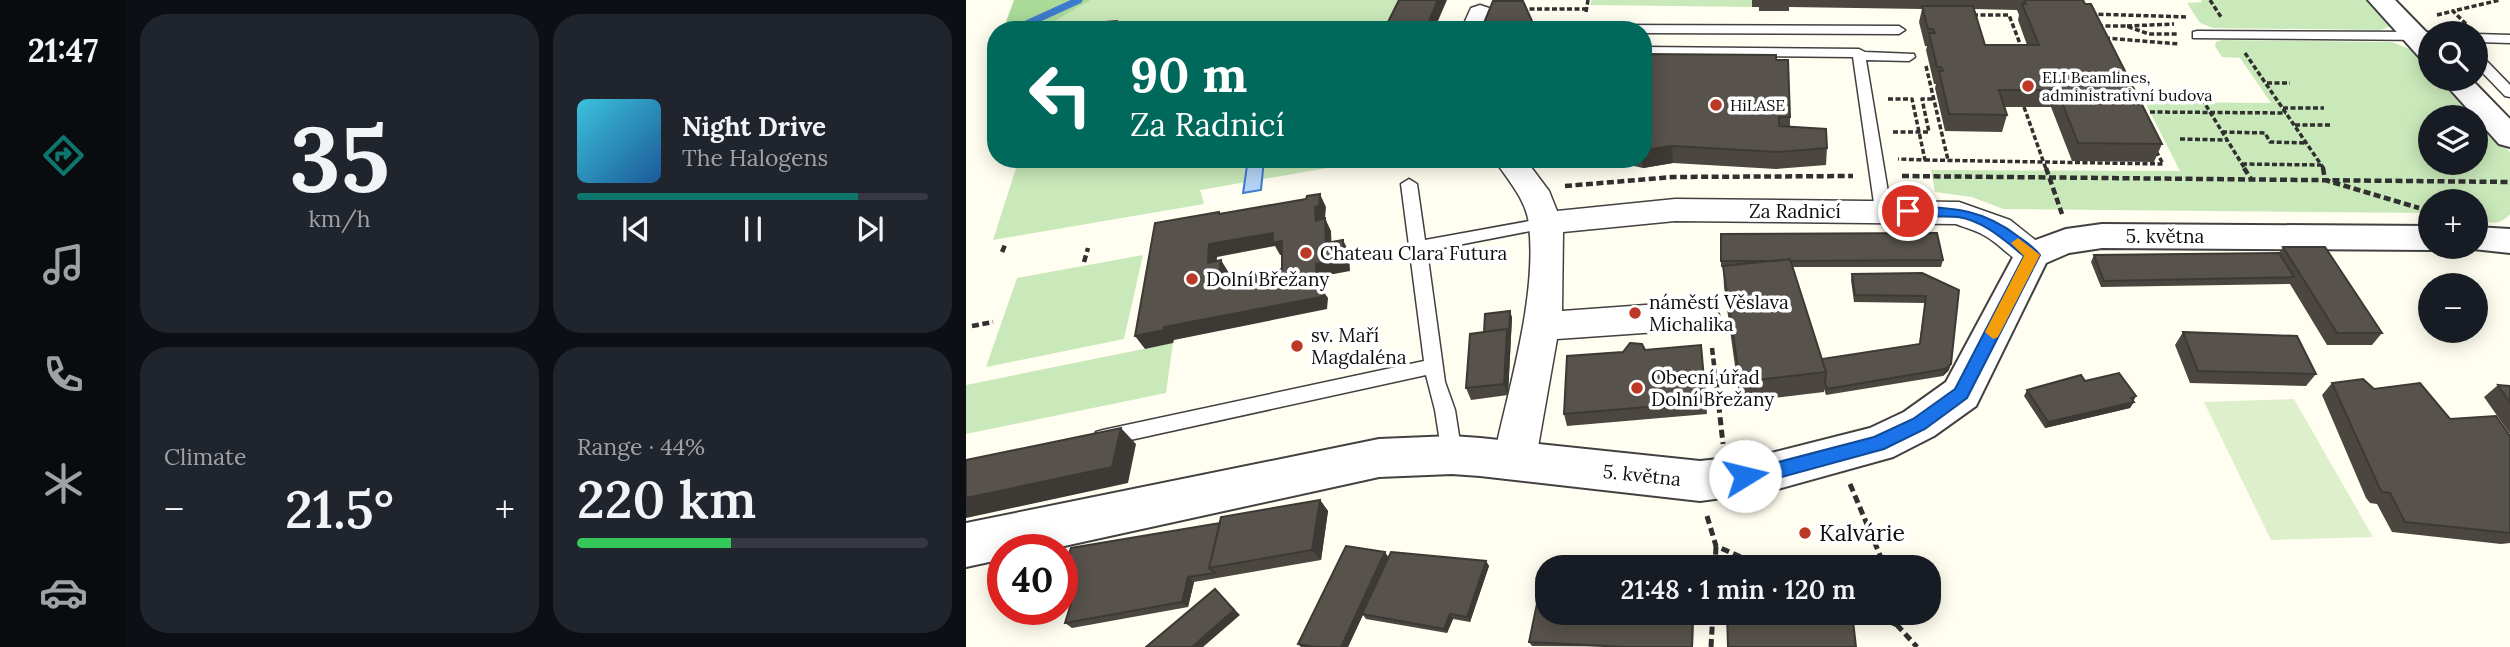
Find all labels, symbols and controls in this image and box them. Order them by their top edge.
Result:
map controls [2418,21,2488,343]
button: search [2418,21,2488,91]
text: 21:47 [28,30,98,71]
text: 90 m [1130,43,1247,105]
icon: left [1015,49,1106,140]
place label: ELI Beamlines, administrativní budova [2042,67,2212,105]
marker: ELI Beamlines, administrativní budova [2020,78,2036,94]
place label: HiLASE [1730,95,1785,115]
marker: HiLASE [1708,97,1724,113]
text: 35 [289,100,390,217]
text: Za Radnicí [1130,104,1285,145]
button: layers [2418,105,2488,175]
text: Night Drive [682,110,826,143]
icon: directions [39,131,88,180]
text: The Halogens [682,143,828,172]
pin [1878,181,1938,241]
button: + [2418,189,2488,259]
icon: arrive [1889,192,1927,230]
street label: Za Radnicí [1749,199,1841,223]
text: km/h [308,204,371,233]
icon: previous [617,210,655,248]
icon: pause [734,210,772,248]
icon: next [851,210,889,248]
street label: 5. května [2126,224,2204,248]
icon: music [39,240,88,289]
place label: Chateau Clara Futura [1320,241,1507,265]
marker: Chateau Clara Futura [1298,245,1314,261]
place label: Dolní Břežany [1206,267,1329,291]
marker: Dolní Břežany [1184,271,1200,287]
button: − [2418,273,2488,343]
place label: náměstí Věslava Michalika [1649,290,1789,336]
marker: náměstí Věslava Michalika [1627,305,1643,321]
place label: sv. Maří Magdaléna [1311,323,1407,369]
marker: sv. Maří Magdaléna [1289,338,1305,354]
icon: phone [39,350,88,399]
place label: Obecní úřad Dolní Břežany [1651,365,1774,411]
marker: Obecní úřad Dolní Břežany [1629,380,1645,396]
text: Range · 44% [577,432,705,461]
position arrow [1708,439,1782,513]
text: Climate [164,442,246,471]
icon: climate [39,459,88,508]
street label: 5. května [1602,459,1683,491]
text: 220 km [577,466,756,532]
text: 21.5° [285,476,394,542]
text: − [164,485,184,533]
text: + [495,485,515,533]
place label: Kalvárie [1819,518,1905,547]
marker: Kalvárie [1797,525,1813,541]
speed limit sign: 40 [987,534,1078,625]
icon: car [39,568,88,617]
text: 21:48 · 1 min · 120 m [1620,573,1856,606]

